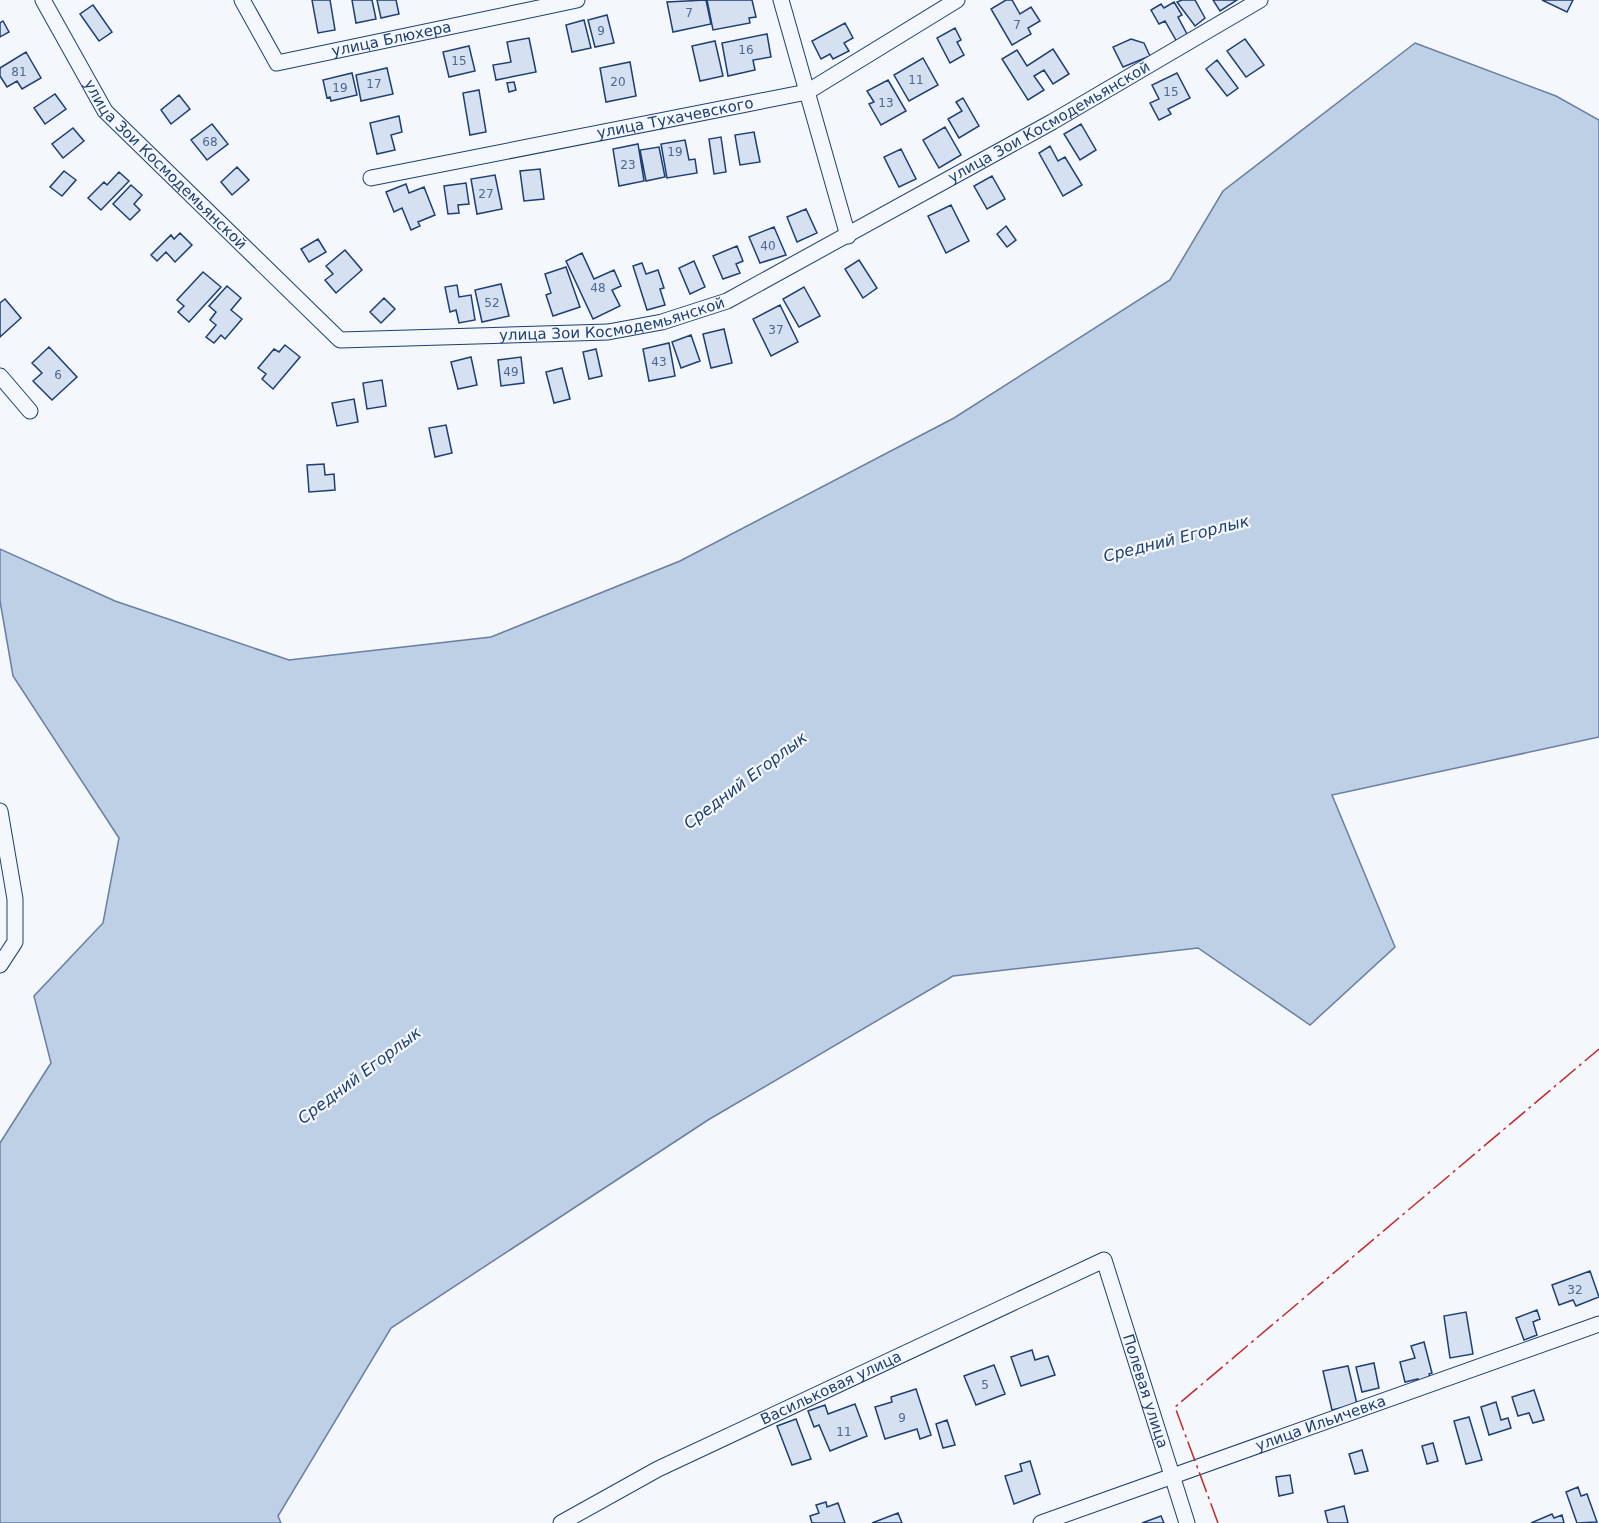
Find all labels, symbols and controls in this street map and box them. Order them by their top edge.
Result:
house number: 7 [685,6,693,20]
street label: улица Блюхера [330,18,453,60]
house number: 7 [1013,18,1021,32]
house number: 9 [597,24,605,38]
house number: 16 [738,43,754,57]
house number: 15 [451,54,467,68]
street label: улица Зои Космодемьянской [945,58,1153,186]
house number: 81 [11,65,27,79]
house number: 11 [908,73,924,87]
house number: 20 [610,75,626,89]
street label: улица Зои Космодемьянской [80,76,251,253]
house number: 17 [366,77,382,91]
house number: 19 [332,81,348,95]
house number: 15 [1163,85,1179,99]
street label: улица Тухачевского [595,94,755,142]
house number: 13 [878,96,894,110]
house number: 68 [202,135,218,149]
house number: 19 [667,145,683,159]
house number: 23 [620,158,636,172]
house number: 27 [478,187,494,201]
house number: 40 [760,239,776,253]
house number: 48 [590,281,606,295]
street label: улица Зои Космодемьянской [499,293,727,344]
house number: 52 [484,296,500,310]
house number: 37 [768,323,784,337]
house number: 43 [651,355,667,369]
house number: 49 [503,365,519,379]
house number: 6 [54,368,62,382]
water label: Средний Егорлык [1101,511,1251,566]
water label: Средний Егорлык [680,728,811,833]
water label: Средний Егорлык [294,1023,425,1128]
house number: 32 [1567,1283,1583,1297]
street label: Полевая улица [1119,1332,1172,1450]
street label: Васильковая улица [758,1347,904,1429]
house number: 5 [981,1378,989,1392]
street label: улица Ильичевка [1253,1392,1388,1455]
house number: 9 [898,1411,906,1425]
house number: 11 [836,1425,852,1439]

